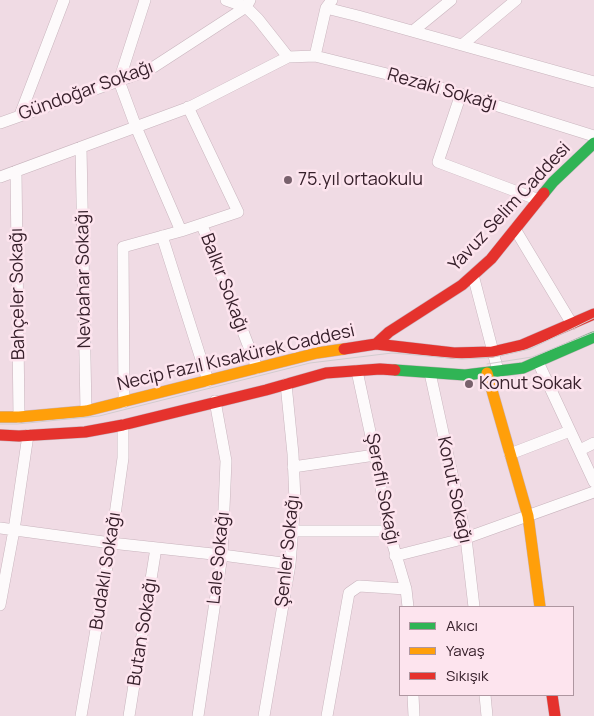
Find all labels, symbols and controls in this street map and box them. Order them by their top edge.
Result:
street label: Gündoğar Sokağı [16,57,156,125]
street label: Rezaki Sokağı [385,64,499,116]
street label: Yavuz Selim Caddesi [445,138,575,276]
place label: 75.yıl ortaokulu [298,169,423,191]
marker: 75.yıl ortaokulu [282,174,294,186]
street label: Nevbahar Sokağı [72,210,96,348]
street label: Bahçeler Sokağı [6,228,30,360]
street label: Balkır Sokağı [195,231,253,335]
street label: Necip Fazıl Kısakürek Caddesi [115,320,357,396]
place label: Konut Sokak [479,373,581,395]
marker: Konut Sokak [463,378,475,390]
street label: Şerefli Sokağı [361,431,403,547]
street label: Konut Sokağı [432,435,476,545]
street label: Şenler Sokağı [271,494,305,608]
street label: Budaklı Sokağı [86,511,126,631]
street label: Lale Sokağı [203,511,235,605]
street label: Butan Sokağı [124,577,162,687]
legend [399,606,574,696]
text: Akıcı [446,615,478,636]
text: Yavaş [446,640,485,661]
text: Sıkışık [446,665,489,686]

